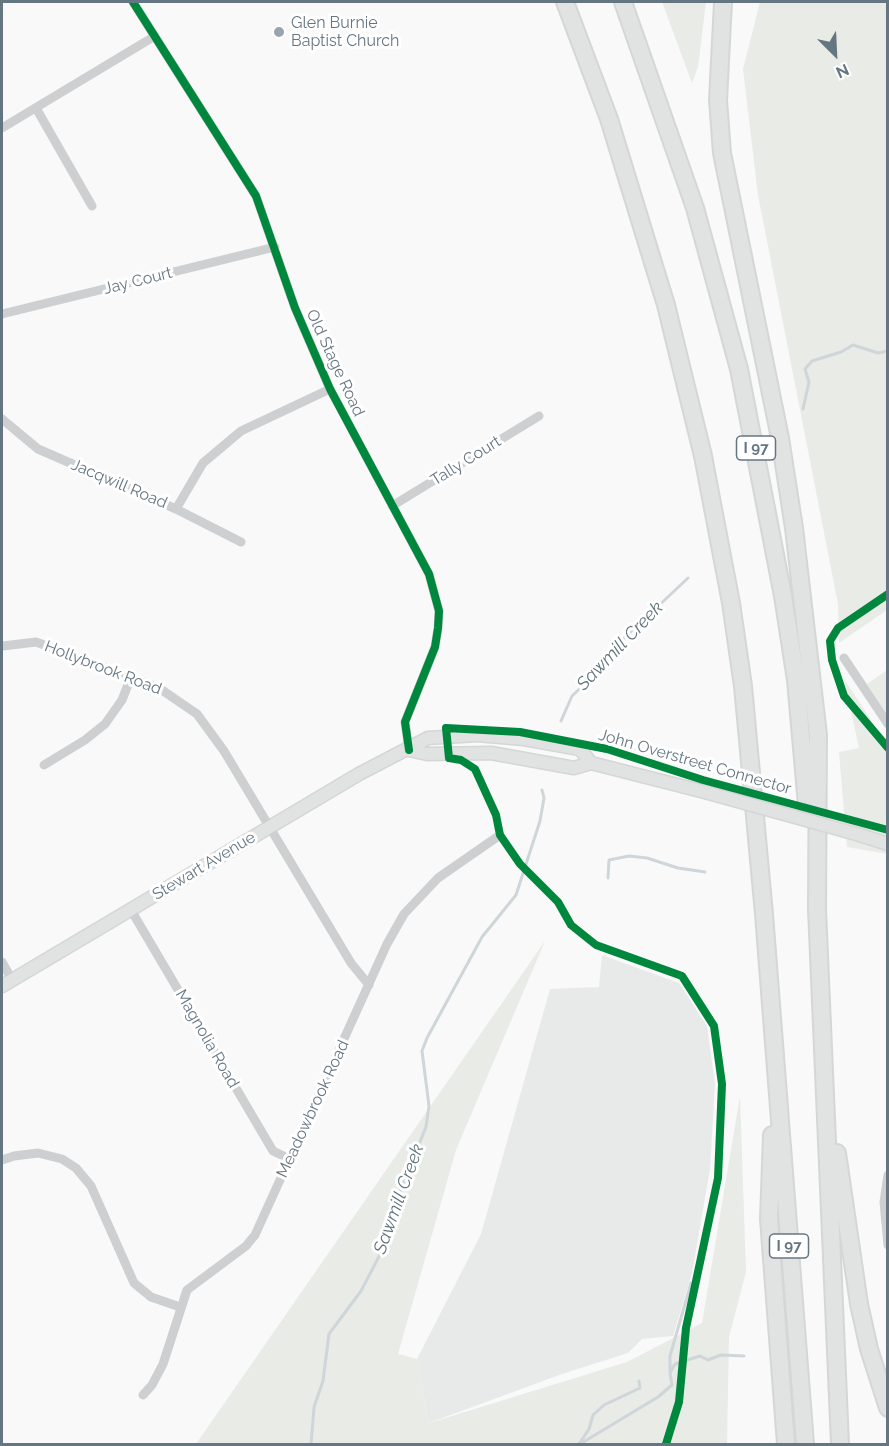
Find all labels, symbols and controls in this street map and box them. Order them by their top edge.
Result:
place label: Glen Burnie Baptist Church [291,13,399,51]
north arrow [805,24,865,84]
marker: Glen Burnie Baptist Church [272,25,286,39]
text: N [833,60,852,82]
street label: Jay Court [102,263,174,299]
street label: Old Stage Road [302,306,368,420]
street label: Tally Court [427,432,505,490]
road number: I 97 [736,436,776,460]
street label: Jacqwill Road [68,455,170,513]
water label: Sawmill Creek [572,597,668,695]
street label: Hollybrook Road [42,637,164,699]
street label: John Overstreet Connector [597,725,793,799]
street label: Stewart Avenue [149,828,259,904]
street label: Magnolia Road [171,986,243,1092]
street label: Meadowbrook Road [273,1037,353,1181]
water label: Sawmill Creek [369,1141,429,1257]
road number: I 97 [770,1234,808,1258]

